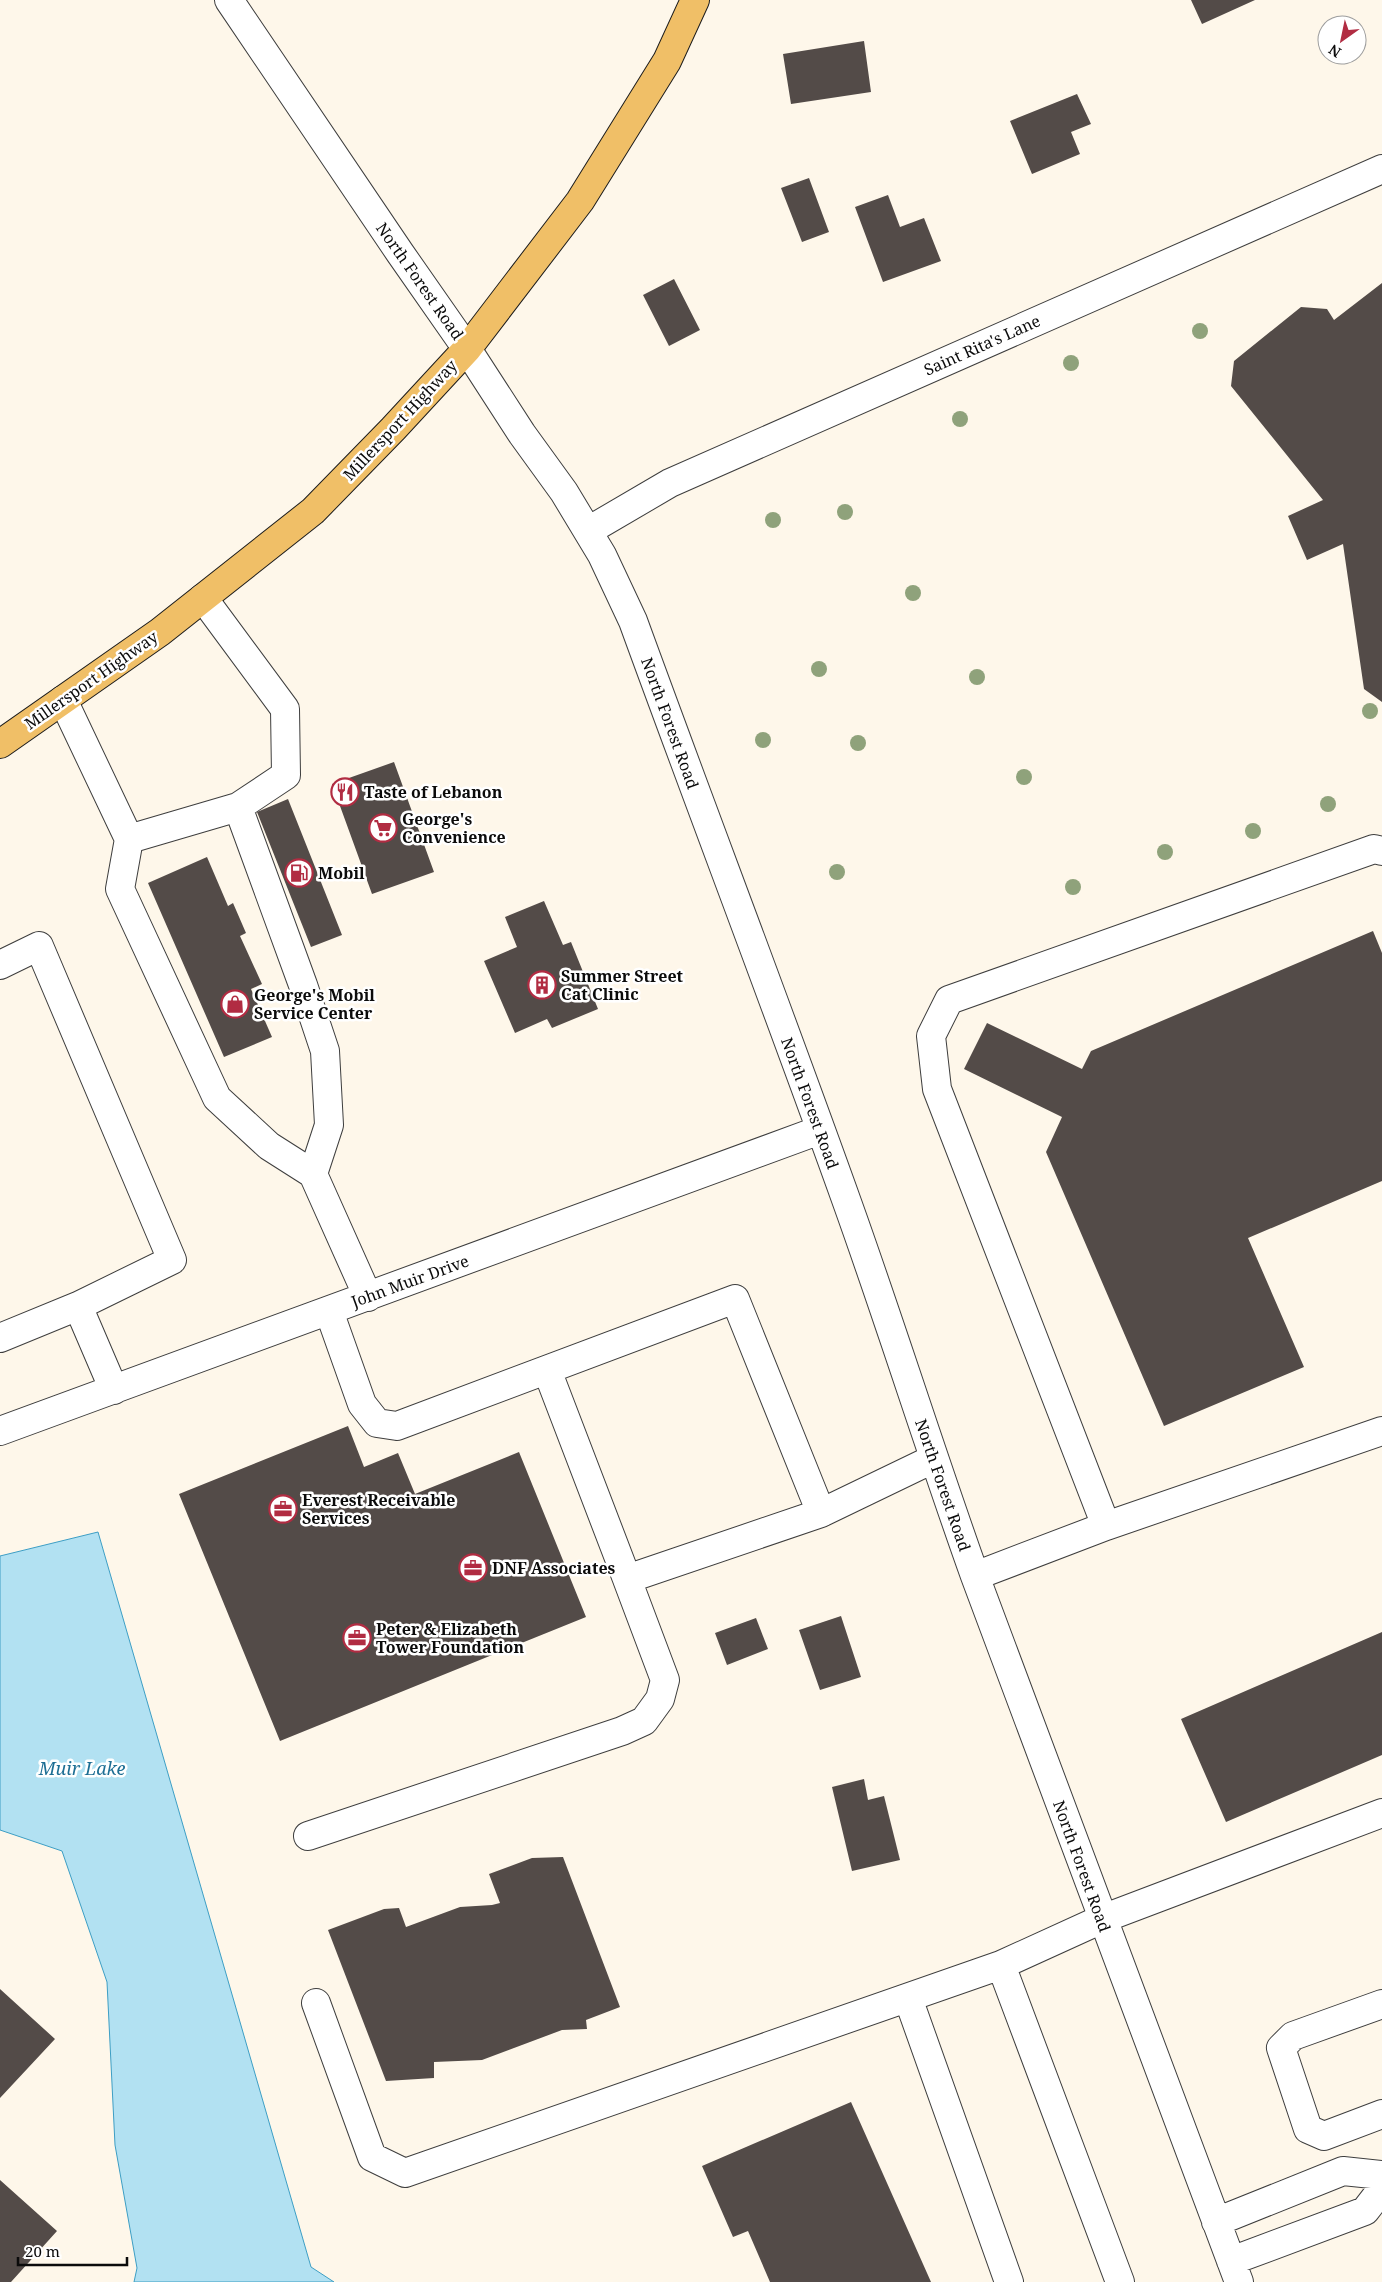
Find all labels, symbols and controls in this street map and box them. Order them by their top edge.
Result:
north arrow [1317,15,1367,65]
text: N [1325,40,1344,62]
street label: North Forest Road [371,218,469,344]
street label: Saint Rita's Lane [920,309,1044,381]
street label: Millersport Highway [338,354,463,485]
street label: Millersport Highway [20,625,163,734]
street label: North Forest Road [636,654,704,792]
restaurant icon: Taste of Lebanon [330,777,360,807]
place label: Taste of Lebanon [364,781,503,803]
place label: George's Convenience [402,808,506,848]
supermarket icon: George's Convenience [368,813,398,843]
fuel station icon: Mobil [284,858,314,888]
place label: Mobil [318,862,365,884]
place label: Summer Street Cat Clinic [561,965,684,1005]
building icon: Summer Street Cat Clinic [527,970,557,1000]
place label: George's Mobil Service Center [254,984,375,1024]
shop icon: George's Mobil Service Center [220,989,250,1019]
street label: North Forest Road [776,1034,844,1172]
street label: John Muir Drive [347,1250,472,1313]
street label: North Forest Road [910,1416,976,1554]
place label: Everest Receivable Services [302,1489,455,1529]
office icon: Everest Receivable Services [268,1494,298,1524]
office icon: DNF Associates [458,1553,488,1583]
place label: DNF Associates [492,1557,616,1579]
place label: Peter & Elizabeth Tower Foundation [376,1618,524,1658]
office icon: Peter & Elizabeth Tower Foundation [342,1623,372,1653]
water label: Muir Lake [38,1756,125,1780]
street label: North Forest Road [1048,1797,1116,1935]
scale bar [18,2234,126,2266]
text: 20 m [25,2241,60,2261]

